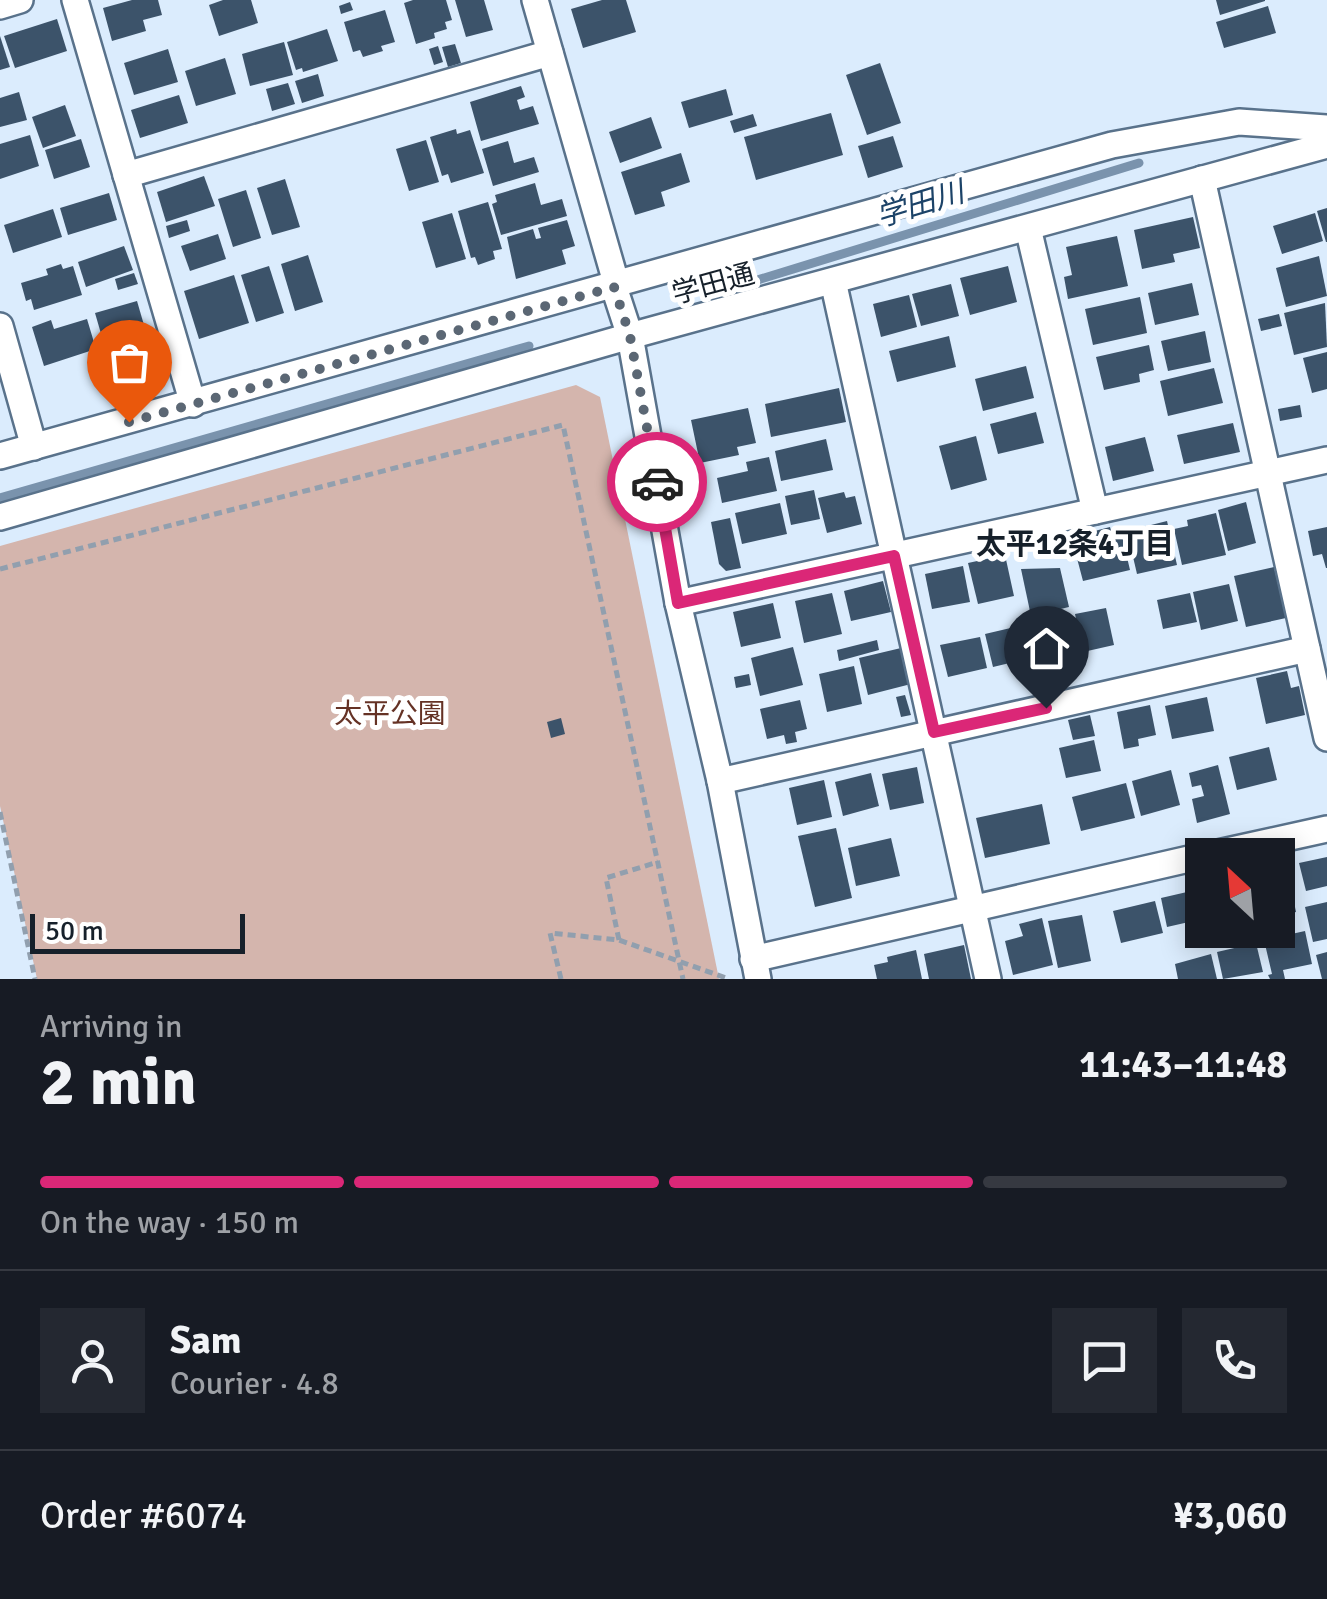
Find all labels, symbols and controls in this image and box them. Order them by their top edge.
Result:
water label: 学田川 [872,173,971,235]
street label: 学田通 [668,257,758,311]
pin [87,320,172,423]
icon: bag [102,335,157,390]
courier [607,432,707,532]
icon: car [630,455,685,510]
district label: 太平12条4丁目 [976,526,1174,563]
pin [1004,606,1089,709]
icon: home [1019,621,1074,676]
park label: 太平公園 [334,697,446,731]
north arrow [1185,838,1295,948]
map controls [1185,838,1295,948]
scale bar [30,909,245,954]
text: 50 m [45,914,104,948]
text: Arriving in [40,1007,182,1046]
text: 11:43–11:48 [1079,1041,1287,1088]
text: 2 min [40,1043,197,1123]
text: On the way · 150 m [40,1203,299,1242]
button: person [40,1308,145,1413]
button: chat [1052,1308,1157,1413]
button: phone [1182,1308,1287,1413]
text: Sam [170,1317,241,1364]
text: Courier · 4.8 [170,1364,339,1403]
text: Order #6074 [40,1492,247,1539]
text: ¥3,060 [1173,1492,1287,1539]

